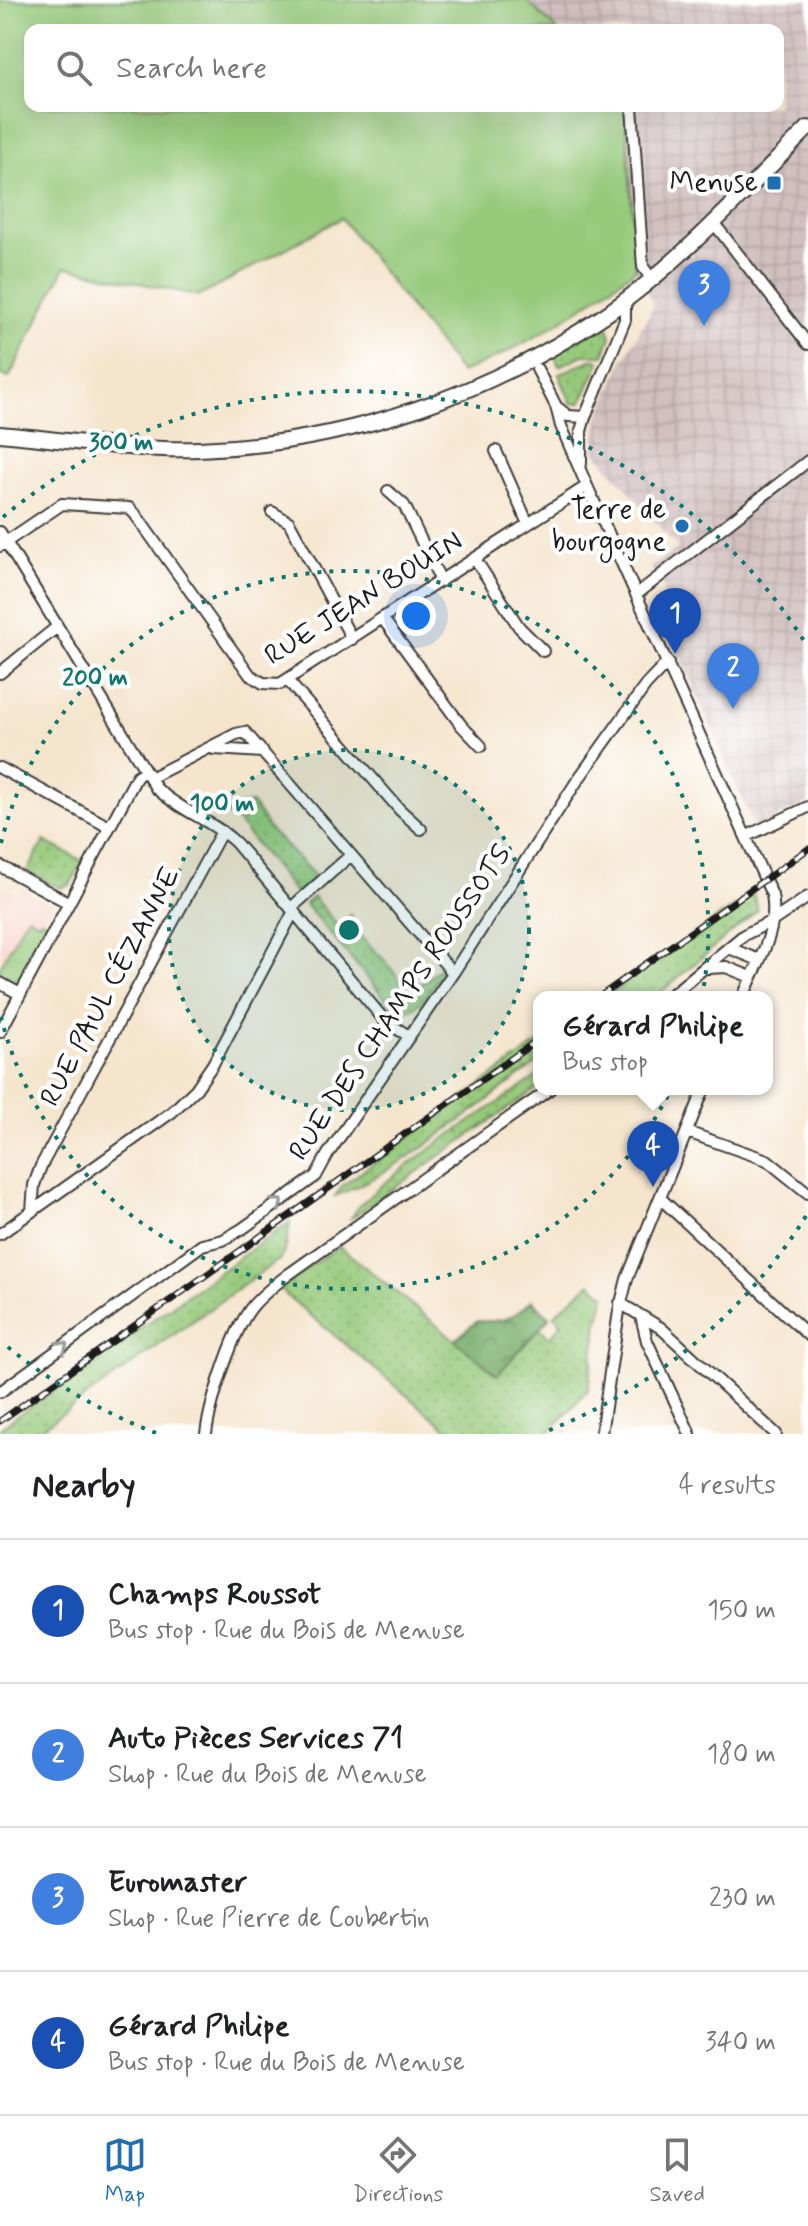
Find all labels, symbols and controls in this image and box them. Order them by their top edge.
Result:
search box [24,24,784,112]
icon: search [52,46,96,90]
text: Search here [116,49,267,88]
place label: Menuse [669,165,758,202]
marker: Menuse [765,174,783,192]
pin: 3 [678,260,730,326]
text: 300 m [89,428,153,459]
place label: Terre de bourgogne [552,492,666,563]
marker: Terre de bourgogne [673,517,691,535]
street label: RUE JEAN BOUIN [258,523,470,675]
pin: 1 [649,588,701,654]
your location [396,596,436,636]
pin: 2 [707,643,759,709]
text: 200 m [62,663,128,694]
text: 100 m [190,789,254,820]
street label: RUE DES CHAMPS ROUSSOTS [281,838,521,1168]
street label: RUE PAUL CÉZANNE [30,860,190,1113]
centre of rings [335,916,363,944]
popup [533,991,773,1095]
text: Gérard Philipe [562,1007,744,1046]
text: Bus stop [562,1046,648,1080]
pin: 4 [627,1121,679,1187]
one-way arrow [270,1198,284,1213]
one-way arrow [54,1341,69,1356]
text: Nearby [32,1464,136,1509]
text: 4 results [679,1469,776,1503]
text: Champs Roussot [108,1575,321,1614]
text: 1 [52,1594,64,1628]
text: 150 m [707,1594,776,1628]
text: Bus stop · Rue du Bois de Menuse [108,1614,465,1648]
text: Auto Pièces Services 71 [108,1719,403,1758]
text: 2 [52,1738,64,1772]
text: 180 m [707,1738,776,1772]
text: Shop · Rue du Bois de Menuse [108,1758,427,1792]
text: Euromaster [108,1863,247,1902]
text: 3 [52,1882,64,1916]
text: 230 m [709,1882,776,1916]
text: Shop · Rue Pierre de Coubertin [108,1902,430,1936]
text: Gérard Philipe [108,2007,290,2046]
text: 4 [50,2026,66,2060]
text: 340 m [705,2026,776,2060]
text: Bus stop · Rue du Bois de Menuse [108,2046,465,2080]
tab: Map [103,2133,147,2209]
tab: Directions [353,2133,443,2209]
tab: Saved [649,2133,705,2209]

